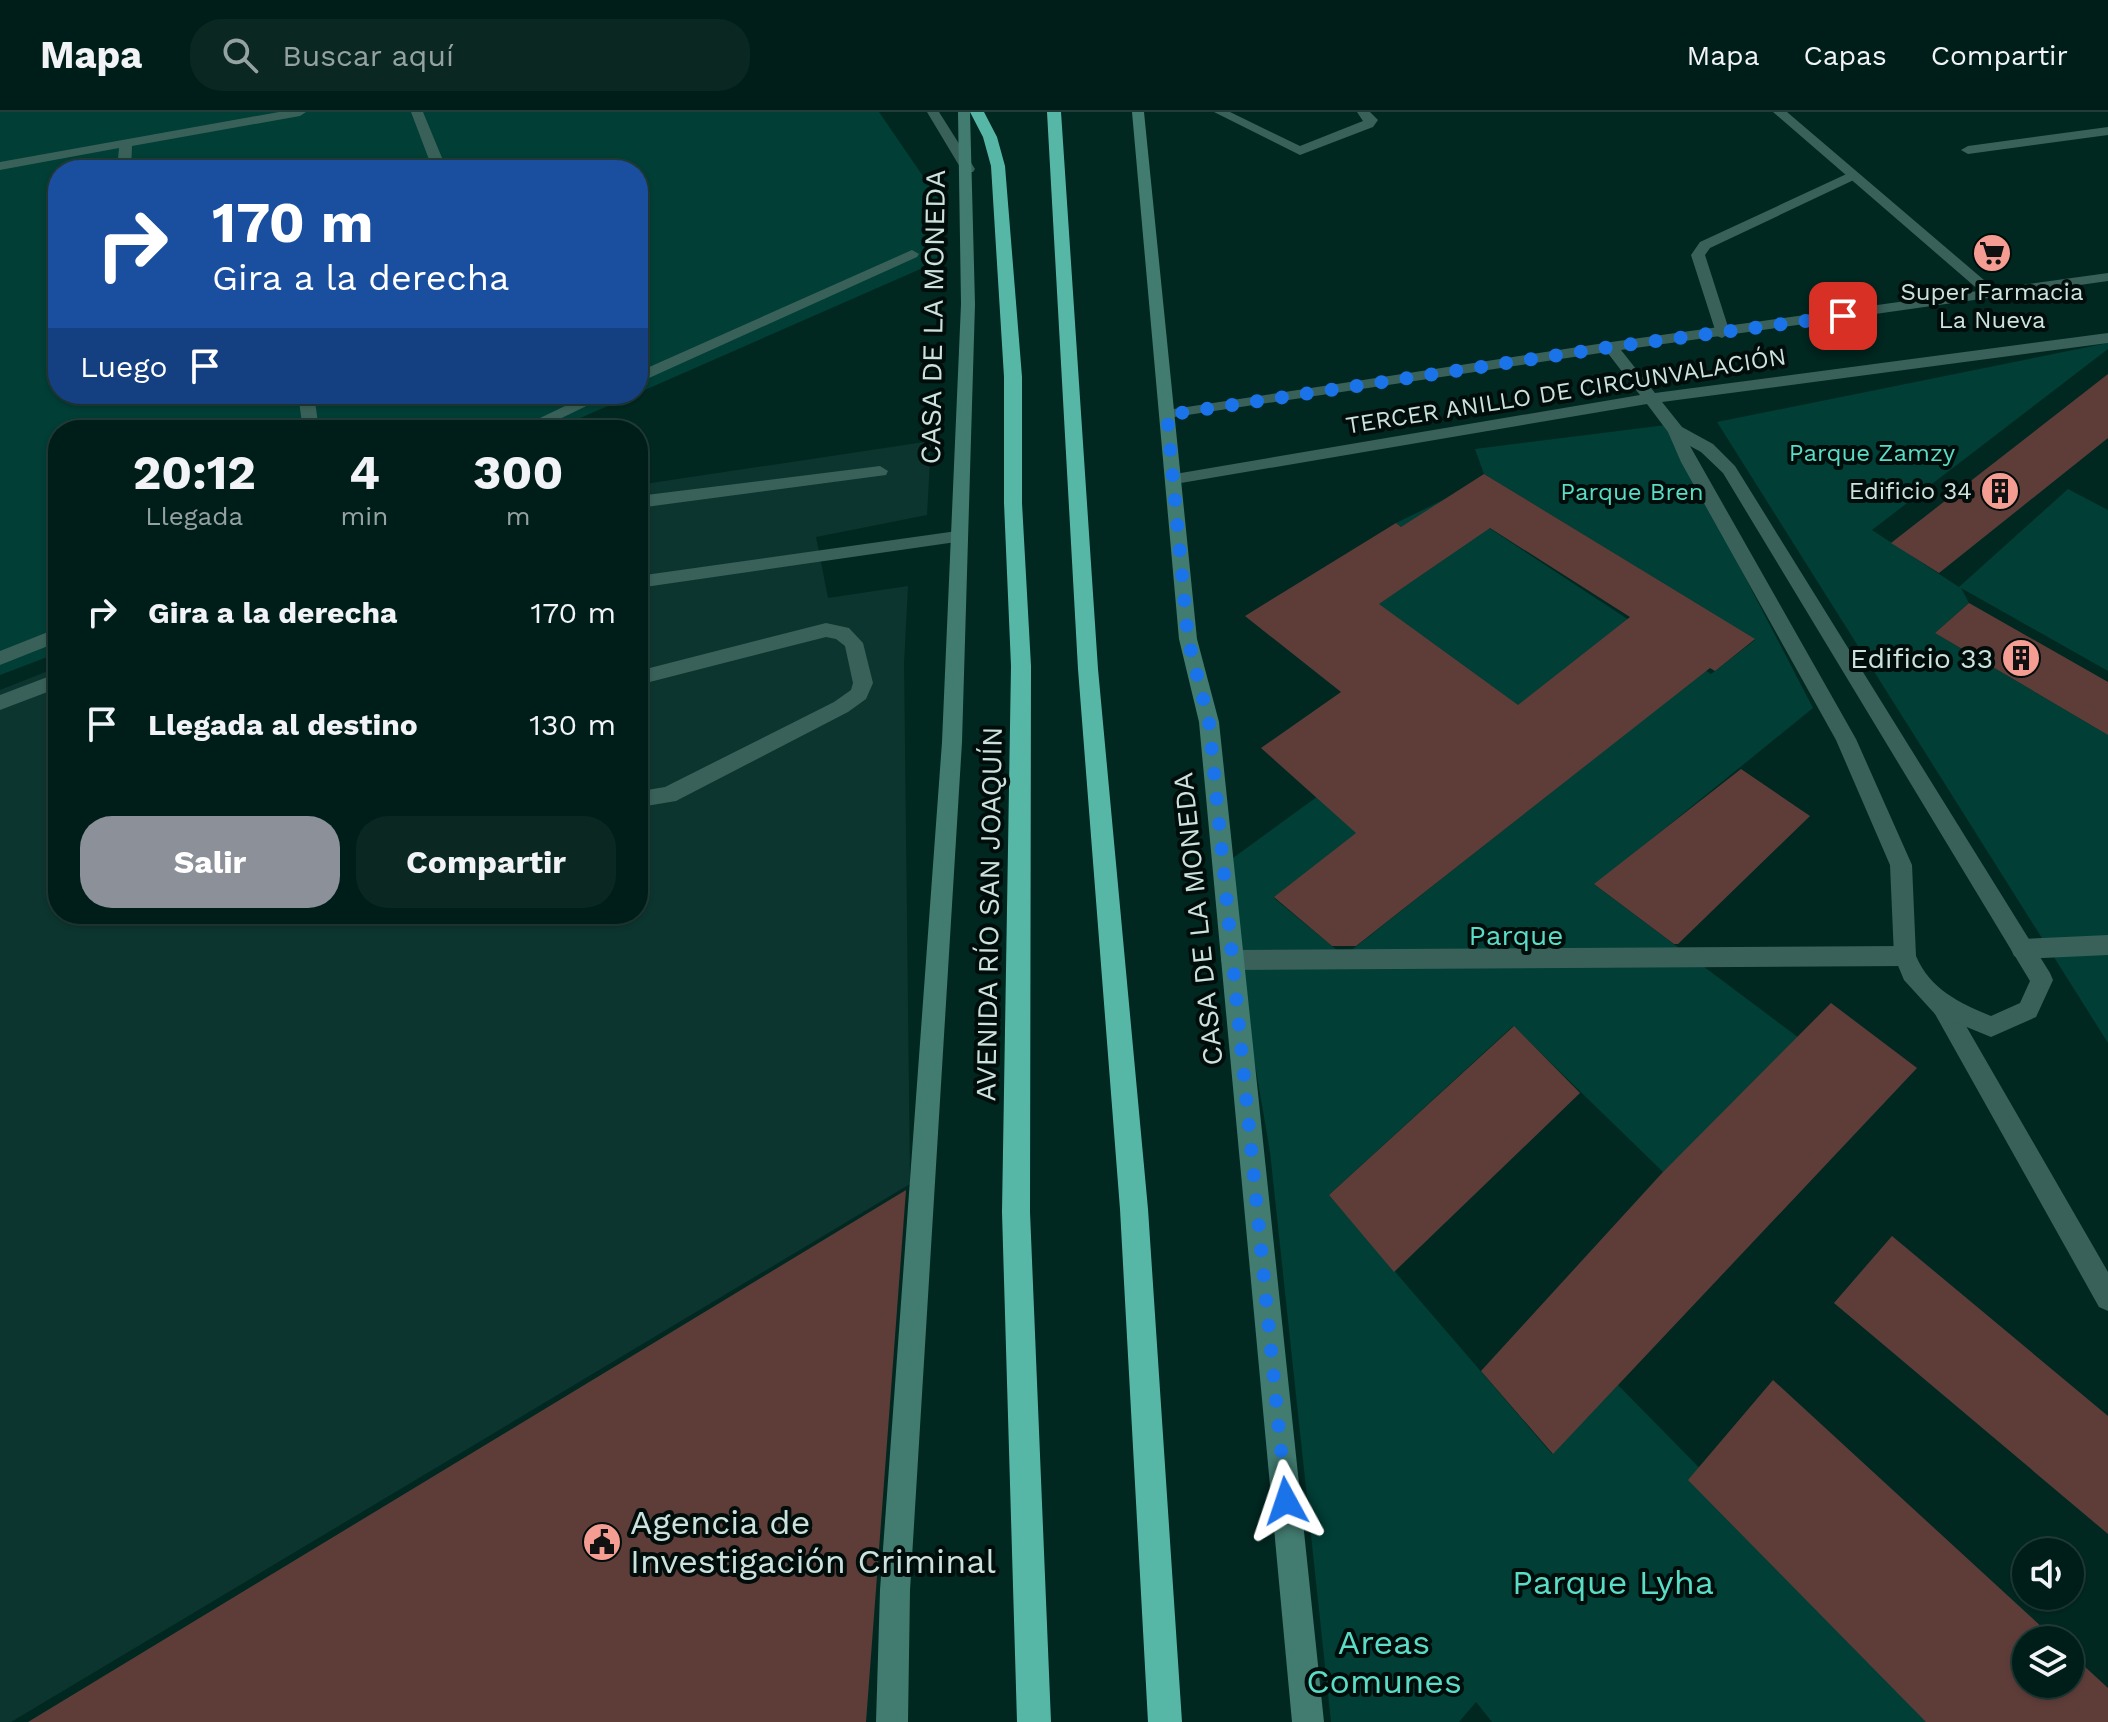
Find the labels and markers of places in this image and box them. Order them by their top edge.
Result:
supermarket icon: Super Farmacia La Nueva [1971,232,2013,274]
place label: Super Farmacia La Nueva [1900,278,2084,334]
pin [1809,282,1877,350]
building icon: Edificio 34 [1979,470,2021,512]
place label: Edificio 34 [1849,477,1972,505]
building icon: Edificio 33 [2000,637,2042,679]
place label: Edificio 33 [1850,642,1993,675]
place label: Agencia de Investigación Criminal [630,1502,996,1581]
public building icon: Agencia de Investigación Criminal [581,1521,623,1563]

